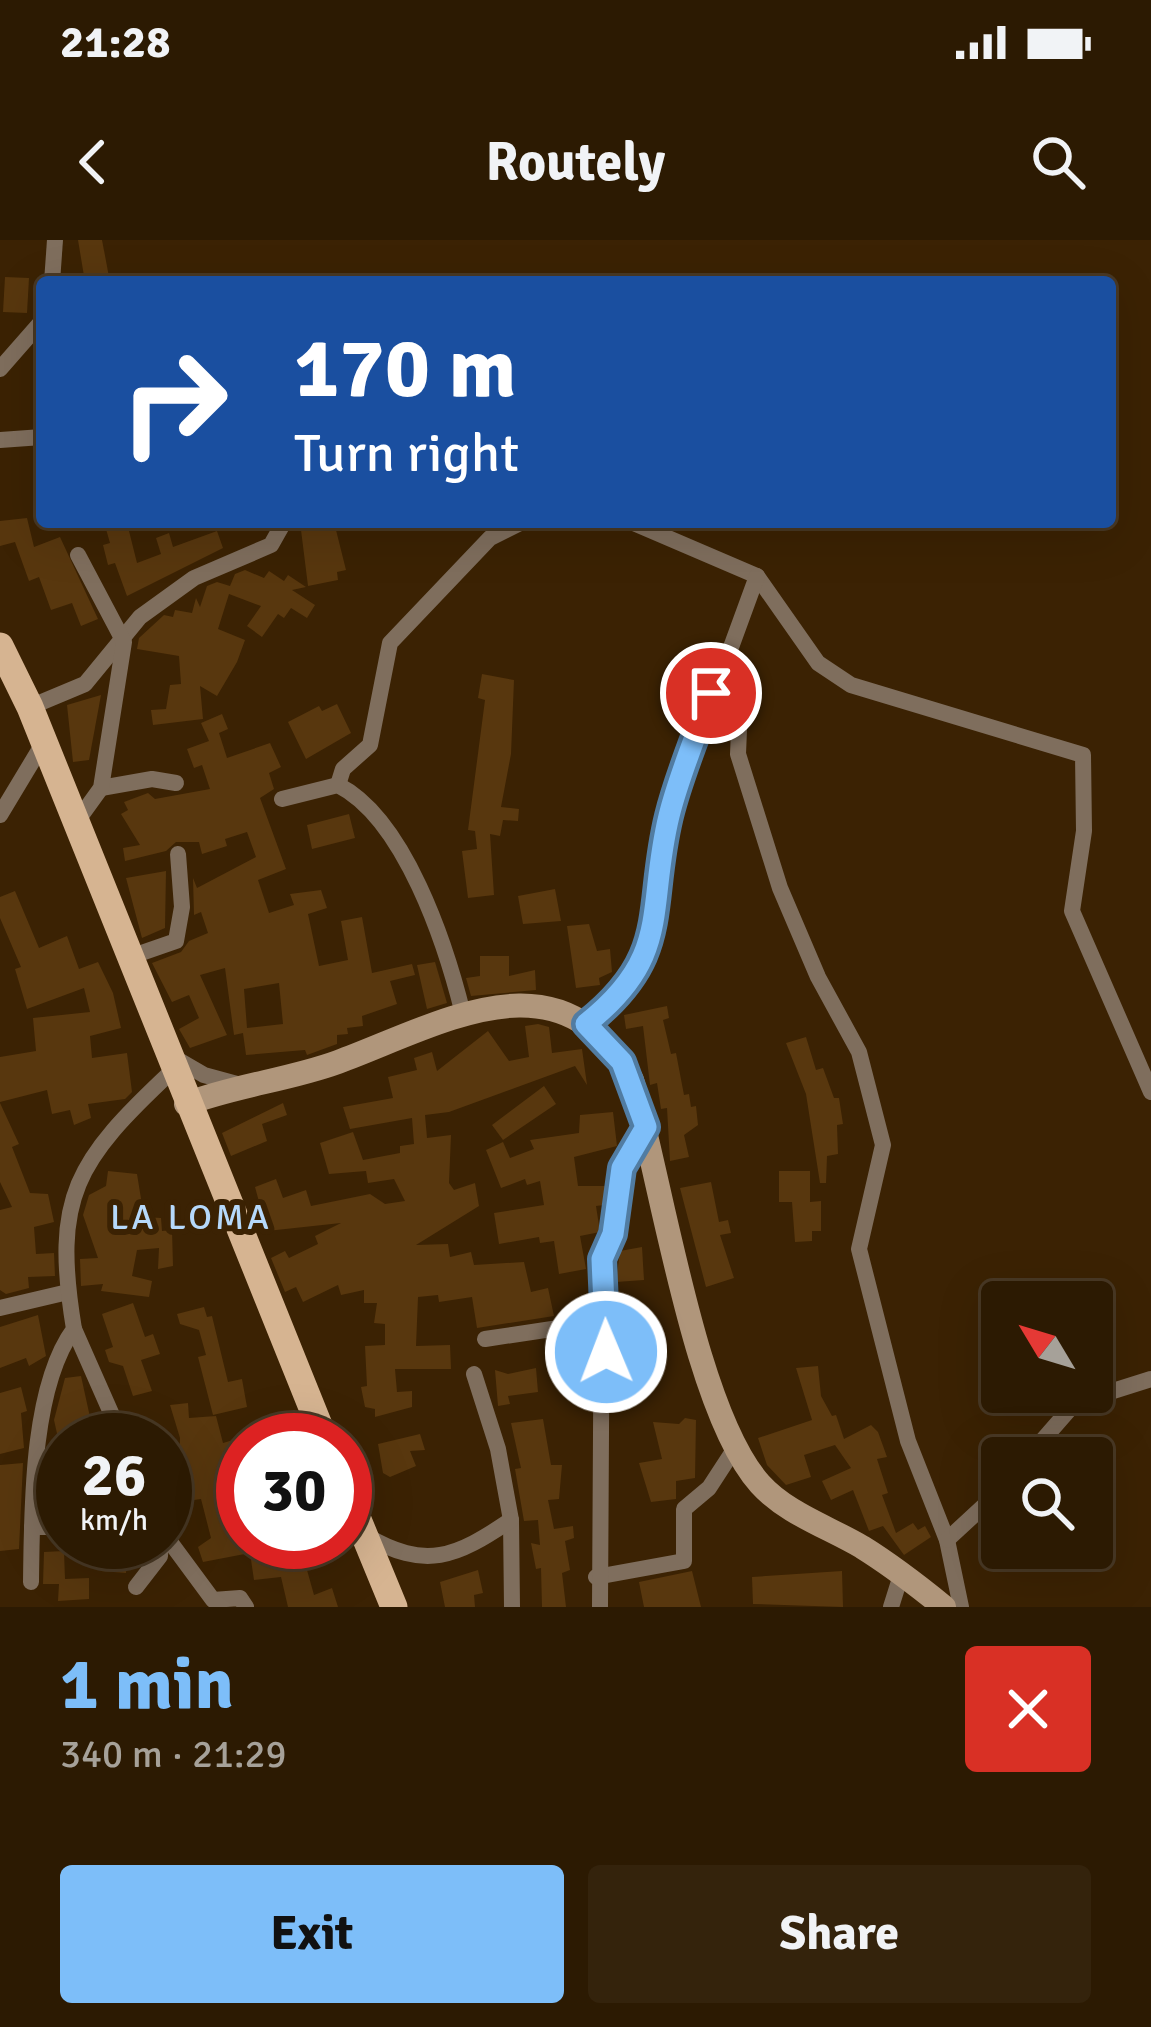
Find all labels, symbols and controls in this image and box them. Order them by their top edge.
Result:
text: 21:28 [60,15,170,70]
icon: back [60,129,126,195]
text: Routely [486,129,665,196]
icon: search [1025,129,1091,195]
text: 170 m [294,317,516,421]
icon: right [96,324,252,480]
text: Turn right [294,420,519,487]
pin [660,642,762,744]
icon: arrive [678,660,744,726]
district label: LA LOMA [110,1195,272,1240]
north arrow [981,1281,1113,1413]
map controls [981,1281,1113,1569]
position arrow [543,1289,669,1415]
speed limit sign: 30 [216,1413,372,1569]
button: search [981,1437,1113,1569]
text: 26 [82,1439,146,1513]
text: km/h [80,1502,148,1539]
text: 1 min [60,1640,234,1729]
button: close [965,1646,1091,1772]
text: 340 m · 21:29 [60,1730,287,1778]
button: Exit [60,1865,564,2003]
button: Share [588,1865,1091,2003]

